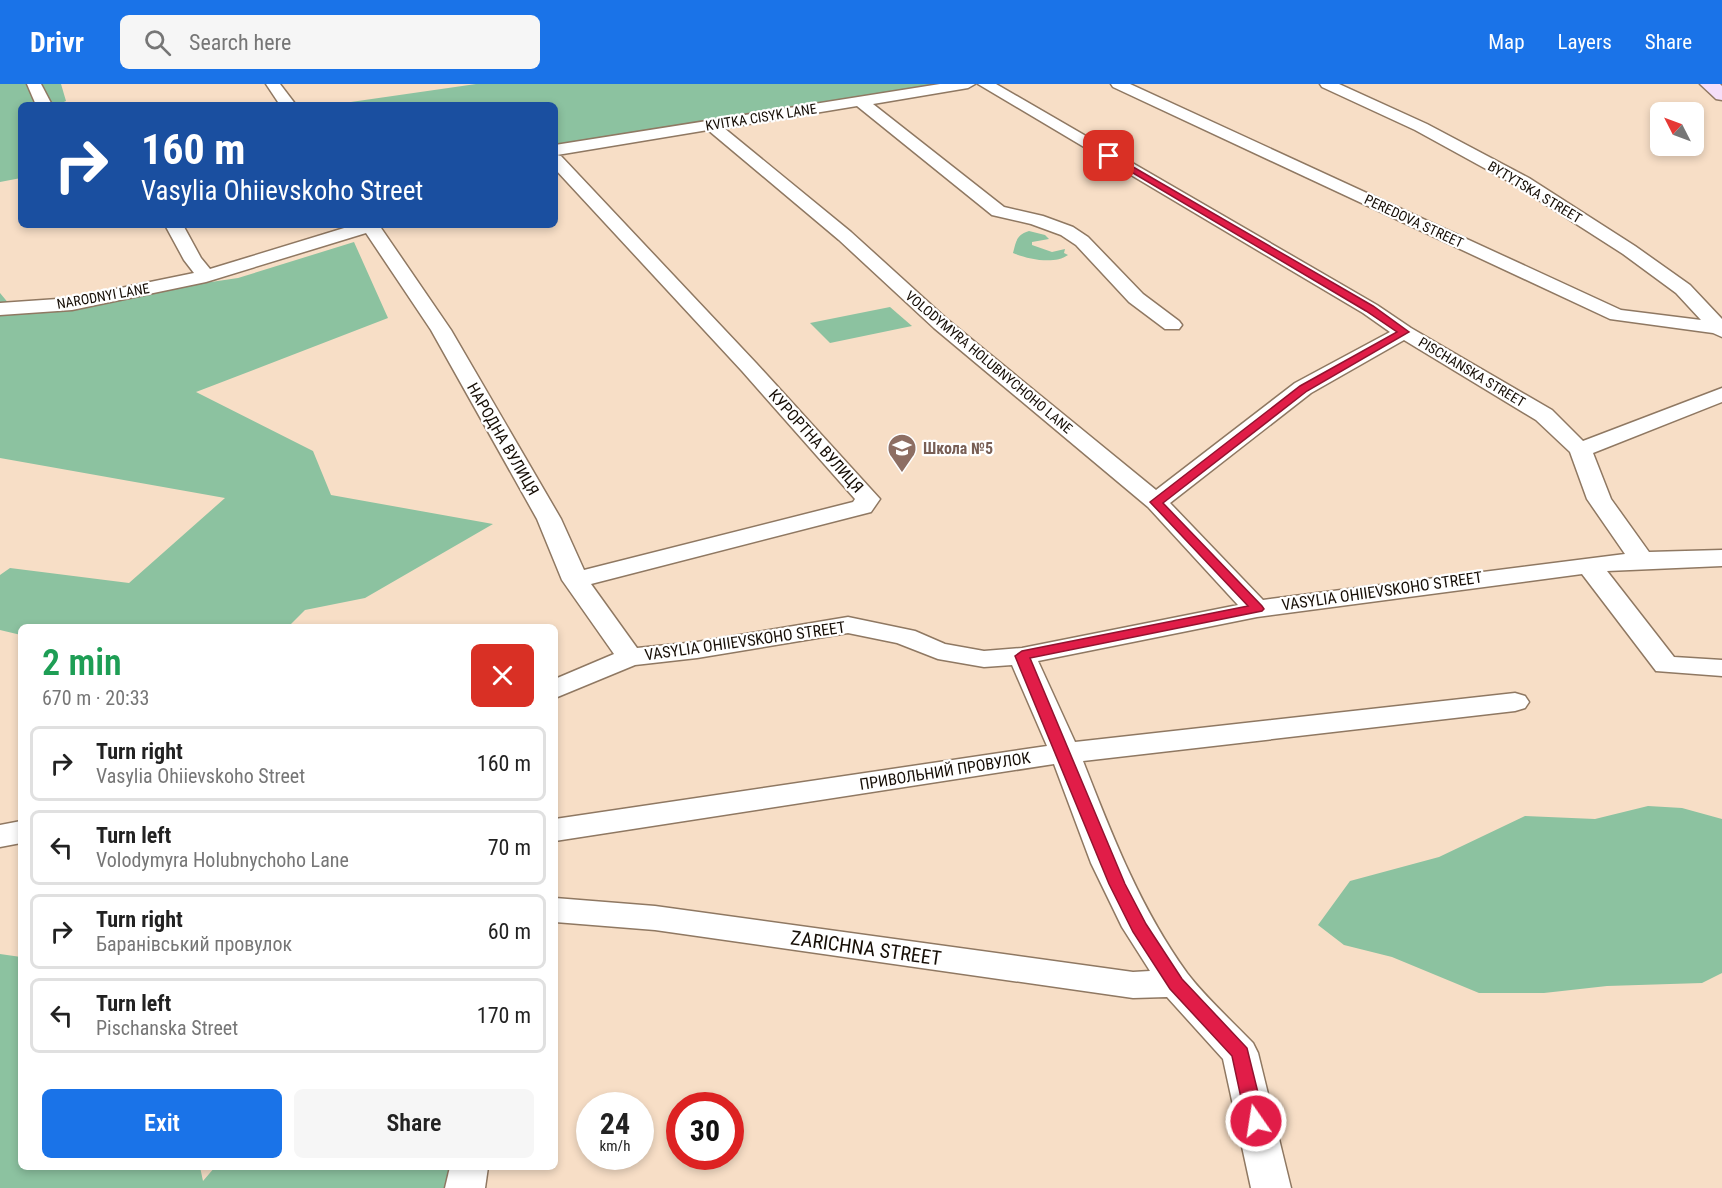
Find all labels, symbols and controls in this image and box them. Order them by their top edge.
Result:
search box [120,15,540,69]
text: Drivr [30,26,84,59]
icon: search [141,26,174,59]
text: Search here [189,30,291,55]
text: Map [1488,30,1525,54]
text: Layers [1558,30,1612,54]
text: Share [1645,30,1692,54]
street label: KVITKA CISYK LANE [704,100,818,134]
north arrow [1650,102,1704,156]
map controls [1650,102,1704,156]
text: 160 m [141,125,246,174]
icon: right [42,126,120,204]
pin [1083,130,1134,181]
icon: arrive [1092,139,1125,172]
street label: BYTYTSKA STREET [1485,158,1585,226]
text: Vasylia Ohiievskoho Street [141,175,423,207]
street label: PEREDOVA STREET [1362,191,1466,251]
street label: NARODNYI LANE [55,280,151,312]
street label: VOLODYMYRA HOLUBNYCHOHO LANE [902,288,1076,436]
street label: PISCHANSKA STREET [1416,334,1528,410]
street label: НАРОДНА ВУЛИЦЯ [463,379,543,499]
street label: КУРОРТНА ВУЛИЦЯ [765,385,867,497]
school or university icon: Школа №5 [886,432,918,474]
place label: Школа №5 [923,439,993,458]
street label: VASYLIA OHIIEVSKOHO STREET [1280,567,1484,615]
street label: VASYLIA OHIIEVSKOHO STREET [643,617,847,665]
text: 2 min [42,642,122,684]
button: close [471,644,534,707]
text: 670 m · 20:33 [42,686,149,710]
text: Turn right [96,739,183,764]
icon: right [45,747,78,780]
street label: ПРИВОЛЬНИЙ ПРОВУЛОК [858,748,1032,794]
text: 160 m [477,751,531,776]
text: Vasylia Ohiievskoho Street [96,764,305,788]
text: Turn left [96,823,171,848]
icon: left [45,831,78,864]
text: 70 m [488,835,531,860]
text: Volodymyra Holubnychoho Lane [96,848,349,872]
text: Turn right [96,907,183,932]
icon: right [45,915,78,948]
text: 60 m [488,919,531,944]
street label: ZARICHNA STREET [789,926,943,970]
text: Баранівський провулок [96,932,292,956]
text: Turn left [96,991,171,1016]
icon: left [45,999,78,1032]
text: 170 m [477,1003,531,1028]
text: Pischanska Street [96,1016,238,1040]
button: Exit [42,1089,282,1158]
button: Share [294,1089,534,1158]
position arrow [1224,1089,1288,1153]
speed limit sign: 30 [666,1092,744,1170]
text: 24 [600,1106,630,1141]
text: km/h [600,1137,630,1155]

